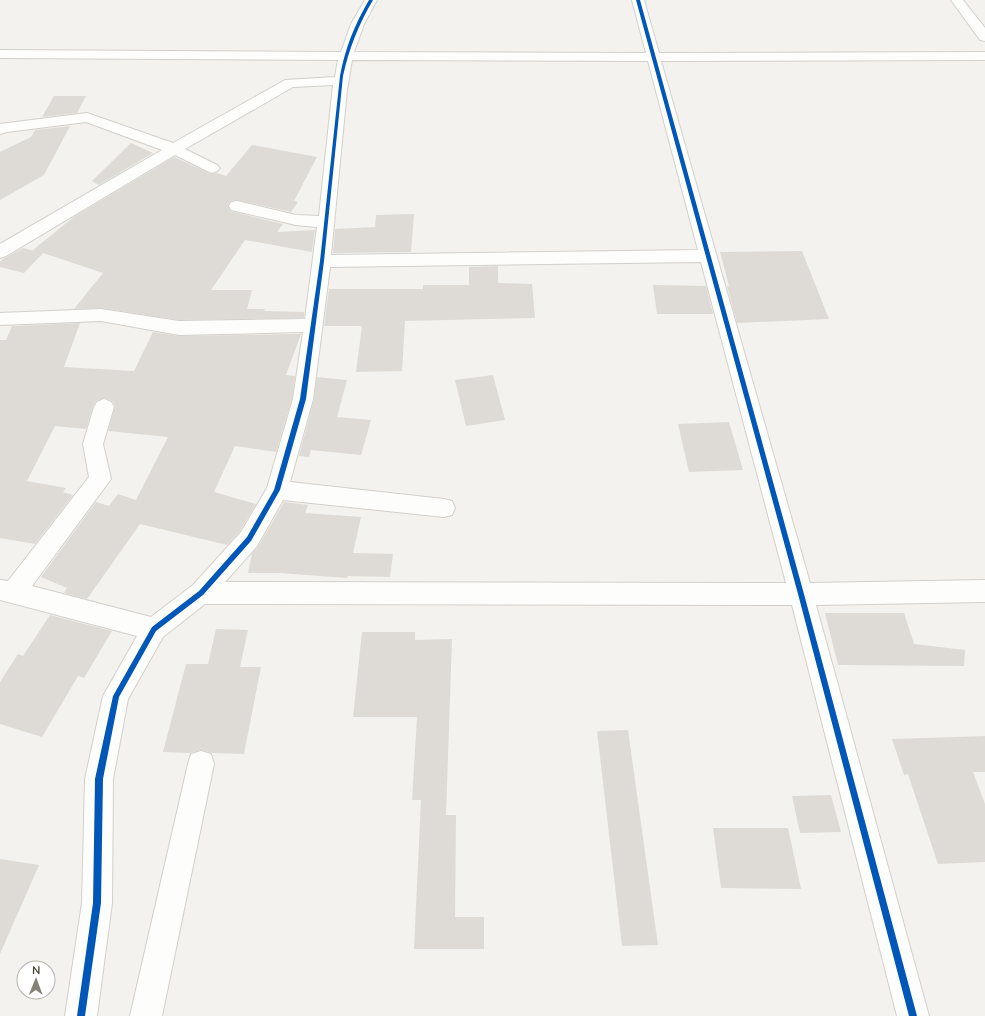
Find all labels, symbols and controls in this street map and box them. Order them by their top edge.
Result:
north arrow [16,960,56,1000]
text: N [32,963,40,977]

